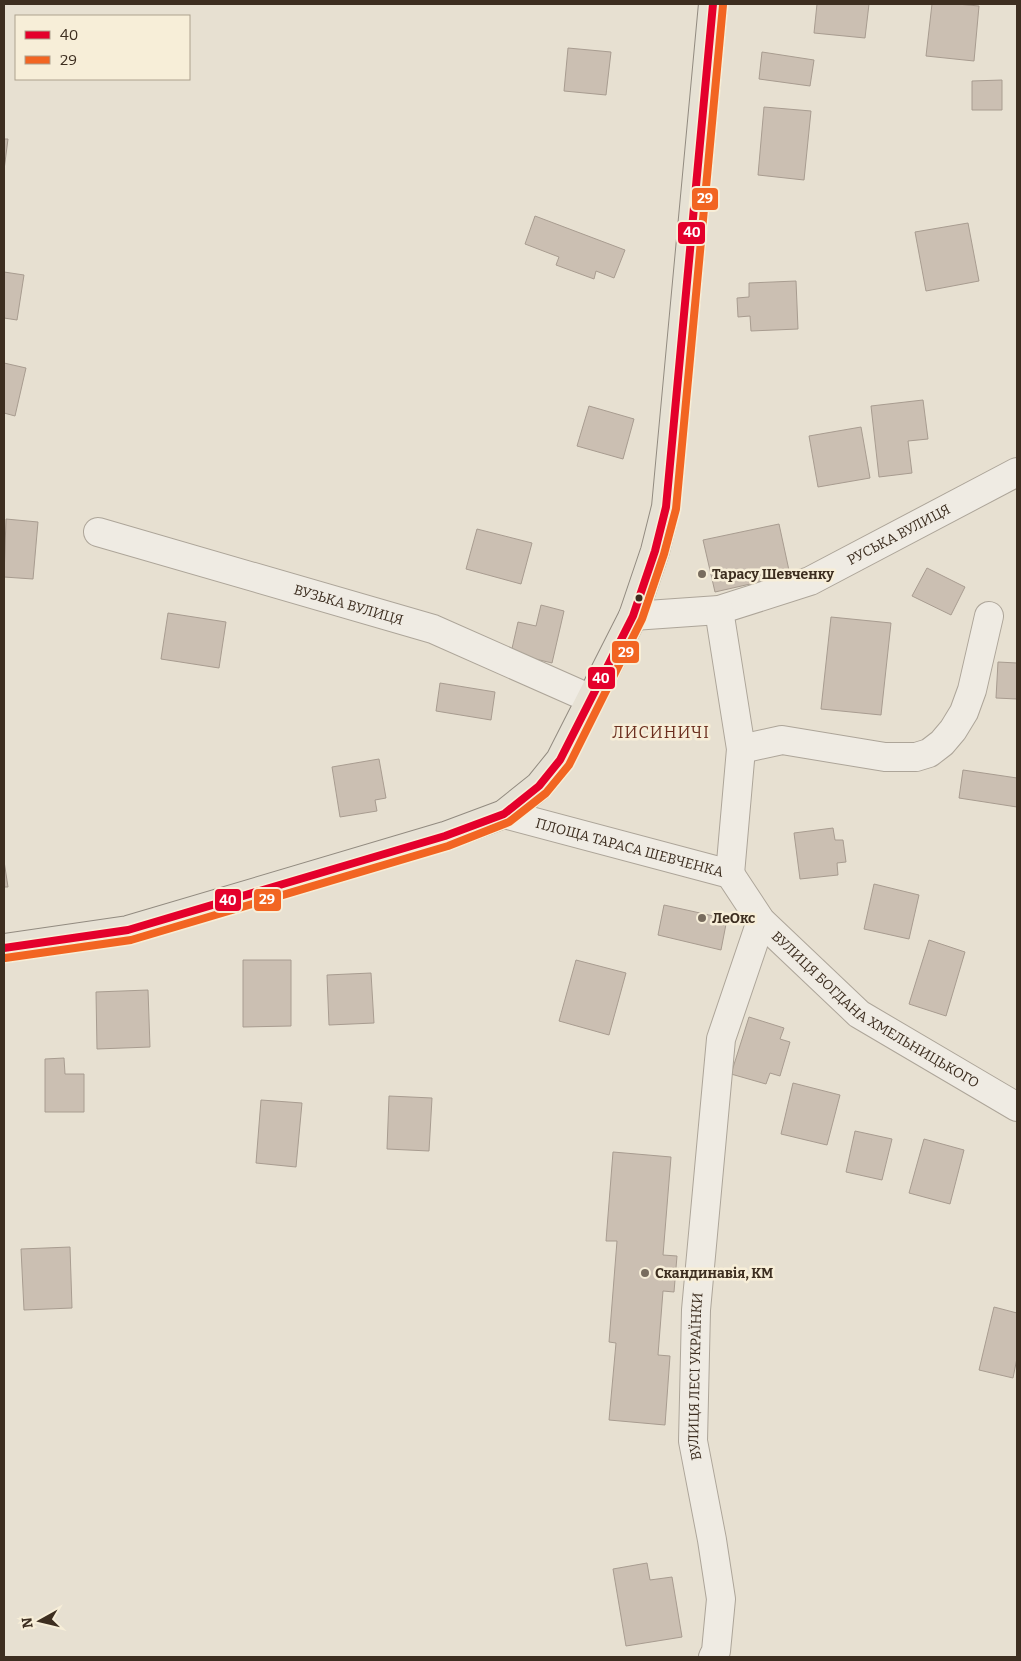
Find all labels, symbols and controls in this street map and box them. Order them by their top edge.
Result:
legend [15,15,190,80]
text: 40 [60,26,78,44]
text: 29 [60,51,77,69]
line badge: 29 [691,187,719,211]
text: 29 [697,190,713,207]
line badge: 40 [677,221,706,245]
text: 40 [683,224,701,241]
street label: РУСЬКА ВУЛИЦЯ [845,501,953,569]
place label: Тарасу Шевченку [712,566,834,583]
marker: Тарасу Шевченку [696,568,708,580]
street label: ВУЗЬКА ВУЛИЦЯ [292,581,405,629]
unlabelled marker [634,593,644,603]
line badge: 29 [611,640,640,664]
text: 29 [618,644,634,661]
line badge: 40 [587,666,616,690]
text: 40 [592,670,610,687]
district label: ЛИСИНИЧІ [612,723,710,742]
street label: ПЛОЩА ТАРАСА ШЕВЧЕНКА [534,815,725,881]
line badge: 40 [214,888,242,912]
line badge: 29 [253,888,282,912]
text: 29 [259,891,275,908]
text: 40 [219,892,237,909]
place label: ЛеОкс [712,910,755,927]
marker: ЛеОкс [696,912,708,924]
street label: ВУЛИЦЯ БОГДАНА ХМЕЛЬНИЦЬКОГО [768,928,982,1092]
place label: Скандинавія, КМ [655,1265,773,1282]
marker: Скандинавія, КМ [639,1267,651,1279]
street label: ВУЛИЦЯ ЛЕСІ УКРАЇНКИ [685,1292,707,1462]
north arrow [15,1596,65,1646]
text: N [18,1616,37,1629]

